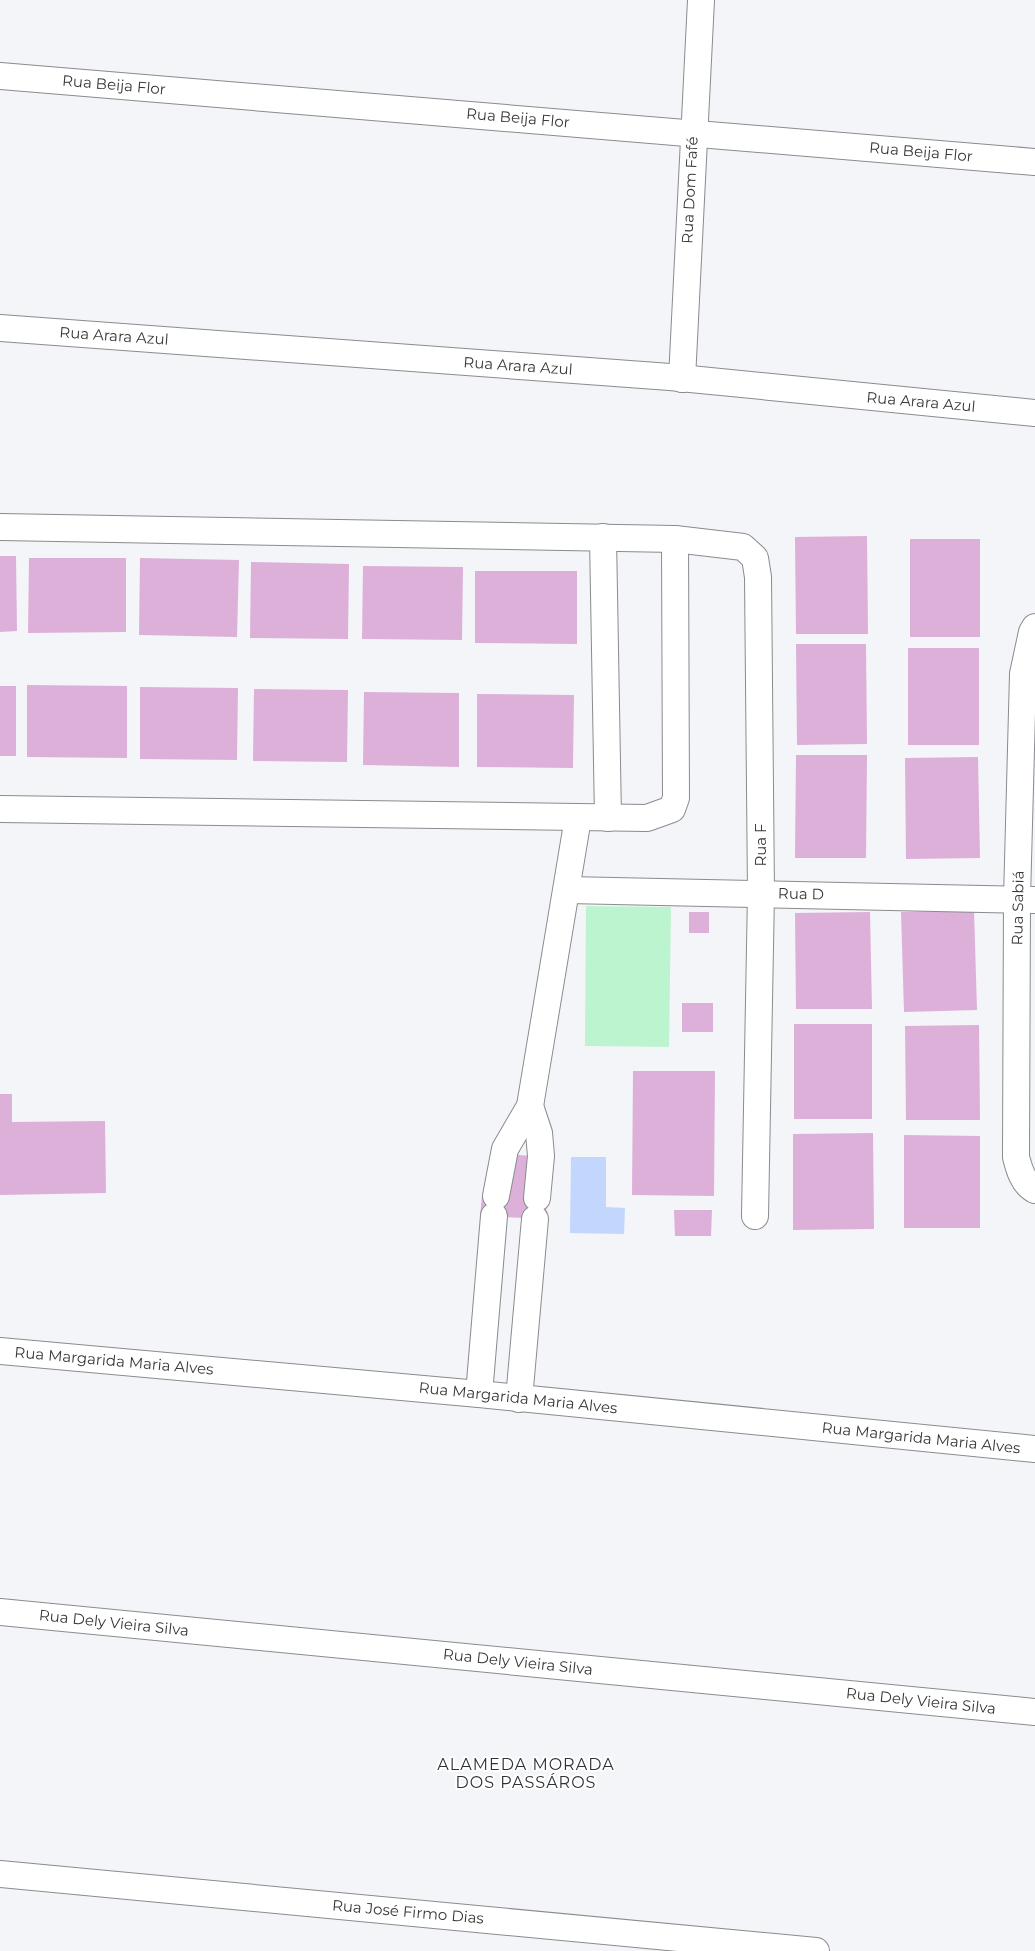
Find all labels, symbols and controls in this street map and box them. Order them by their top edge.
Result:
street label: Rua Beija Flor [61,71,167,98]
street label: Rua Beija Flor [465,104,571,131]
street label: Rua Dom Fafé [677,136,702,244]
street label: Rua Beija Flor [868,138,974,165]
street label: Rua Arara Azul [59,322,169,349]
street label: Rua Arara Azul [463,352,573,379]
street label: Rua Arara Azul [866,387,976,416]
street label: Rua F [751,823,770,867]
street label: Rua Sabiá [1007,870,1028,946]
street label: Rua D [778,884,824,903]
street label: Rua Margarida Maria Alves [14,1342,214,1379]
street label: Rua Margarida Maria Alves [418,1378,618,1417]
street label: Rua Margarida Maria Alves [821,1418,1021,1457]
street label: Rua Dely Vieira Silva [38,1605,190,1640]
street label: Rua Dely Vieira Silva [442,1644,594,1679]
street label: Rua Dely Vieira Silva [845,1683,997,1718]
district label: ALAMEDA MORADA DOS PASSÁROS [437,1755,615,1792]
street label: Rua José Firmo Dias [331,1895,485,1928]

